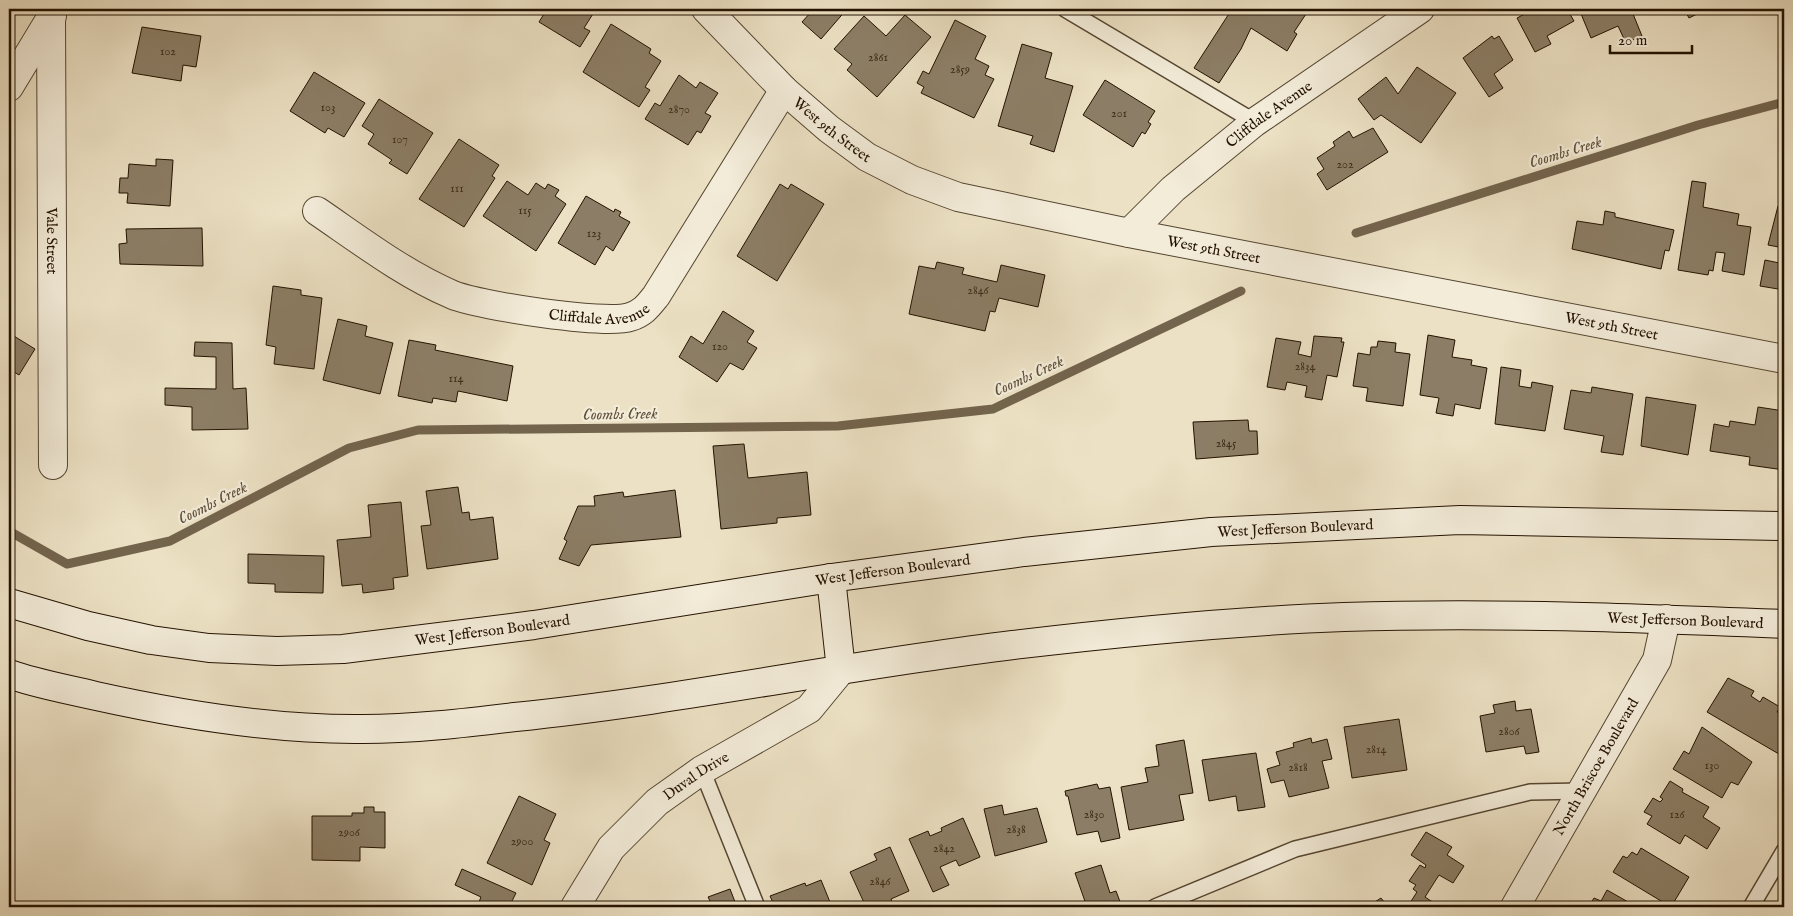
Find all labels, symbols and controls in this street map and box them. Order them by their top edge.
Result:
scale bar [1610,22,1693,54]
text: 20 m [1618,31,1648,50]
house number: 102 [160,44,176,59]
house number: 2861 [868,50,888,65]
house number: 2859 [950,62,970,77]
street label: Cliffdale Avenue [1222,77,1316,152]
street label: West 9th Street [789,93,874,167]
house number: 103 [321,100,335,115]
house number: 2870 [668,102,690,117]
house number: 201 [1111,106,1127,121]
house number: 107 [392,132,408,147]
water label: Coombs Creek [1527,132,1605,173]
house number: 202 [1336,157,1354,172]
house number: 111 [450,181,464,196]
house number: 115 [518,203,532,218]
street label: Vale Street [42,207,61,274]
house number: 123 [587,226,601,241]
street label: West 9th Street [1166,232,1262,268]
house number: 2846 [967,283,990,298]
street label: Cliffdale Avenue [548,300,654,329]
street label: West 9th Street [1563,308,1660,345]
house number: 120 [712,339,728,354]
water label: Coombs Creek [991,352,1068,402]
house number: 2834 [1295,359,1315,374]
house number: 114 [449,371,464,386]
water label: Coombs Creek [582,404,658,426]
house number: 2845 [1216,436,1237,451]
water label: Coombs Creek [175,478,251,530]
street label: West Jefferson Boulevard [1217,515,1375,542]
street label: West Jefferson Boulevard [814,550,972,590]
street label: West Jefferson Boulevard [1607,608,1765,633]
street label: West Jefferson Boulevard [414,610,572,650]
street label: North Briscoe Boulevard [1549,694,1644,839]
house number: 2806 [1498,724,1521,739]
house number: 2814 [1366,742,1386,757]
street label: Duval Drive [659,748,732,805]
house number: 130 [1705,758,1720,773]
house number: 2818 [1288,760,1308,775]
house number: 2830 [1084,807,1104,822]
house number: 126 [1669,807,1686,822]
house number: 2838 [1006,822,1026,837]
house number: 2906 [338,825,361,840]
house number: 2900 [511,834,533,849]
house number: 2842 [933,841,955,856]
house number: 2846 [869,874,892,889]

